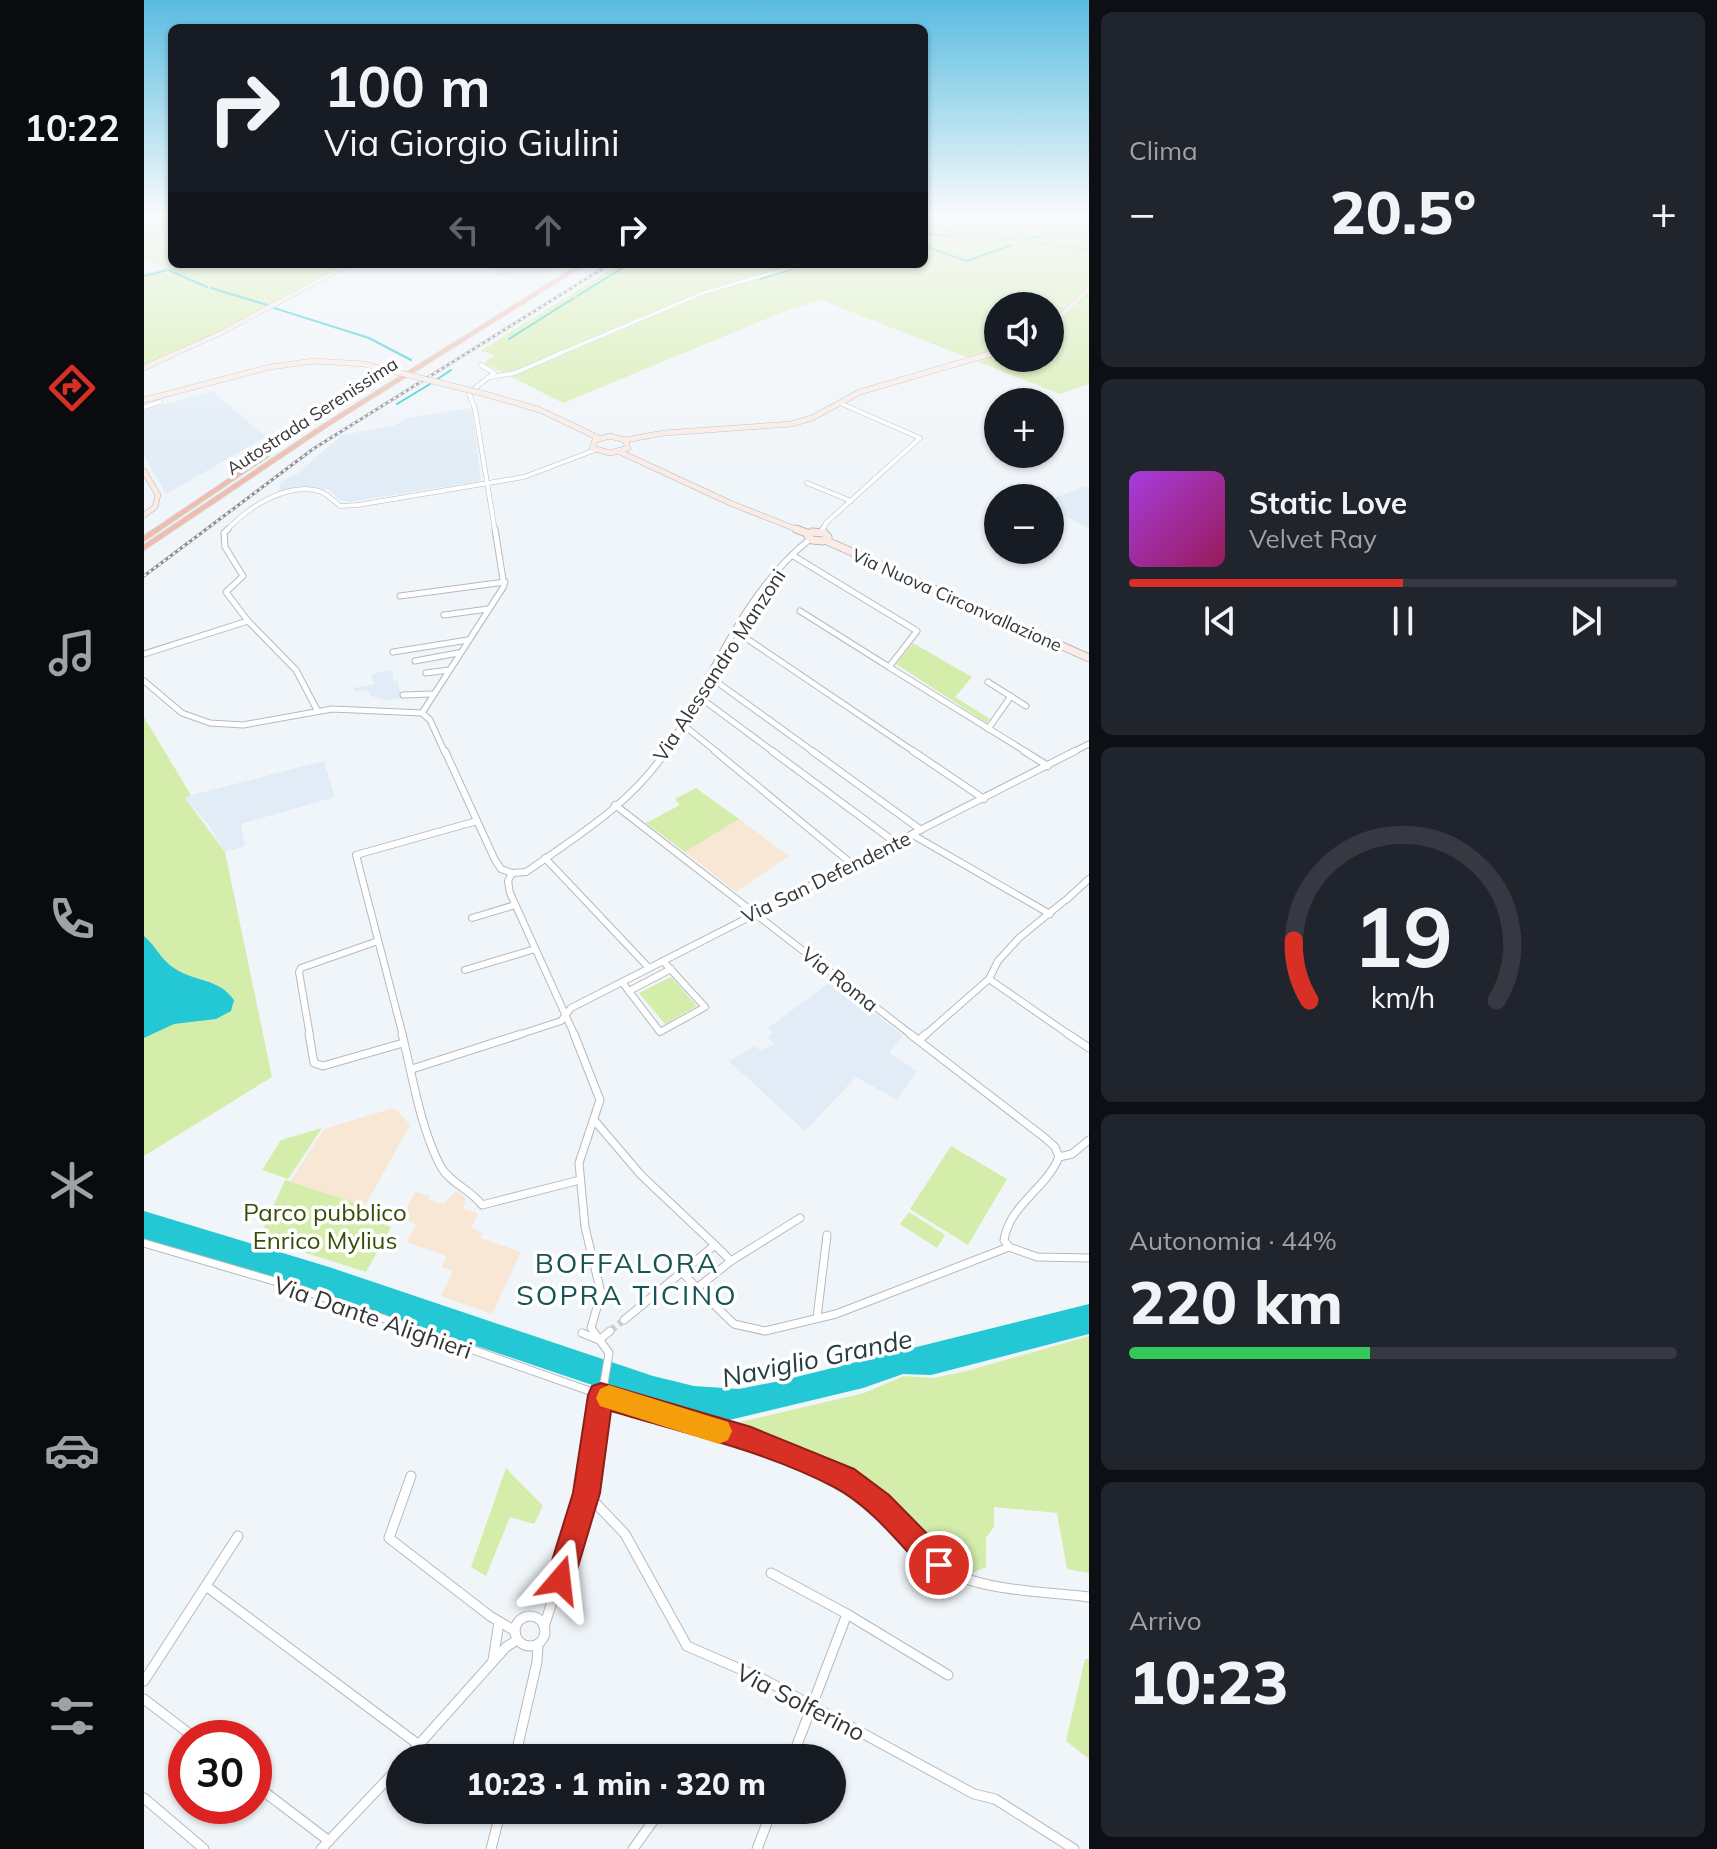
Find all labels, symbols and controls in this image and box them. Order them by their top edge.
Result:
text: 100 m [324,51,491,121]
icon: right [192,56,296,160]
text: 10:22 [24,105,120,150]
text: Via Giorgio Giulini [324,120,620,165]
text: Clima [1129,134,1198,167]
text: 20.5° [1330,174,1476,249]
text: − [1129,185,1155,240]
text: + [1651,185,1677,240]
icon: left [442,208,486,252]
icon: ahead [526,208,570,252]
icon: right [610,208,654,252]
map controls [984,292,1064,564]
button: sound [984,292,1064,372]
street label: Autostrada Serenissima [222,352,402,480]
icon: directions [44,360,100,416]
button: + [984,388,1064,468]
button: − [984,484,1064,564]
text: Static Love [1249,484,1407,522]
text: Velvet Ray [1249,522,1377,555]
street label: Via Nuova Circonvallazione [848,543,1066,657]
street label: Via Alessandro Manzoni [647,564,791,766]
icon: previous [1198,599,1242,643]
icon: pause [1381,599,1425,643]
icon: next [1564,599,1608,643]
icon: music [44,625,100,681]
street label: Via San Defendente [738,825,914,929]
text: 19 [1353,882,1453,987]
icon: phone [44,891,100,947]
street label: Via Roma [797,941,883,1017]
text: km/h [1371,979,1435,1015]
icon: climate [44,1157,100,1213]
park label: Parco pubblico Enrico Mylius [243,1197,407,1255]
text: Autonomia · 44% [1129,1224,1337,1257]
district label: BOFFALORA SOPRA TICINO [516,1245,738,1312]
text: 220 km [1129,1264,1343,1339]
street label: Via Dante Alighieri [270,1269,476,1365]
water label: Naviglio Grande [719,1322,915,1394]
icon: car [44,1422,100,1478]
pin [905,1531,973,1599]
position arrow [518,1538,602,1622]
icon: arrive [917,1543,961,1587]
text: Arrivo [1129,1604,1202,1637]
text: 10:23 [1129,1644,1289,1719]
street label: Via Solferino [732,1657,870,1747]
icon: filters [44,1688,100,1744]
speed limit sign: 30 [168,1720,272,1824]
text: 10:23 · 1 min · 320 m [466,1765,766,1803]

